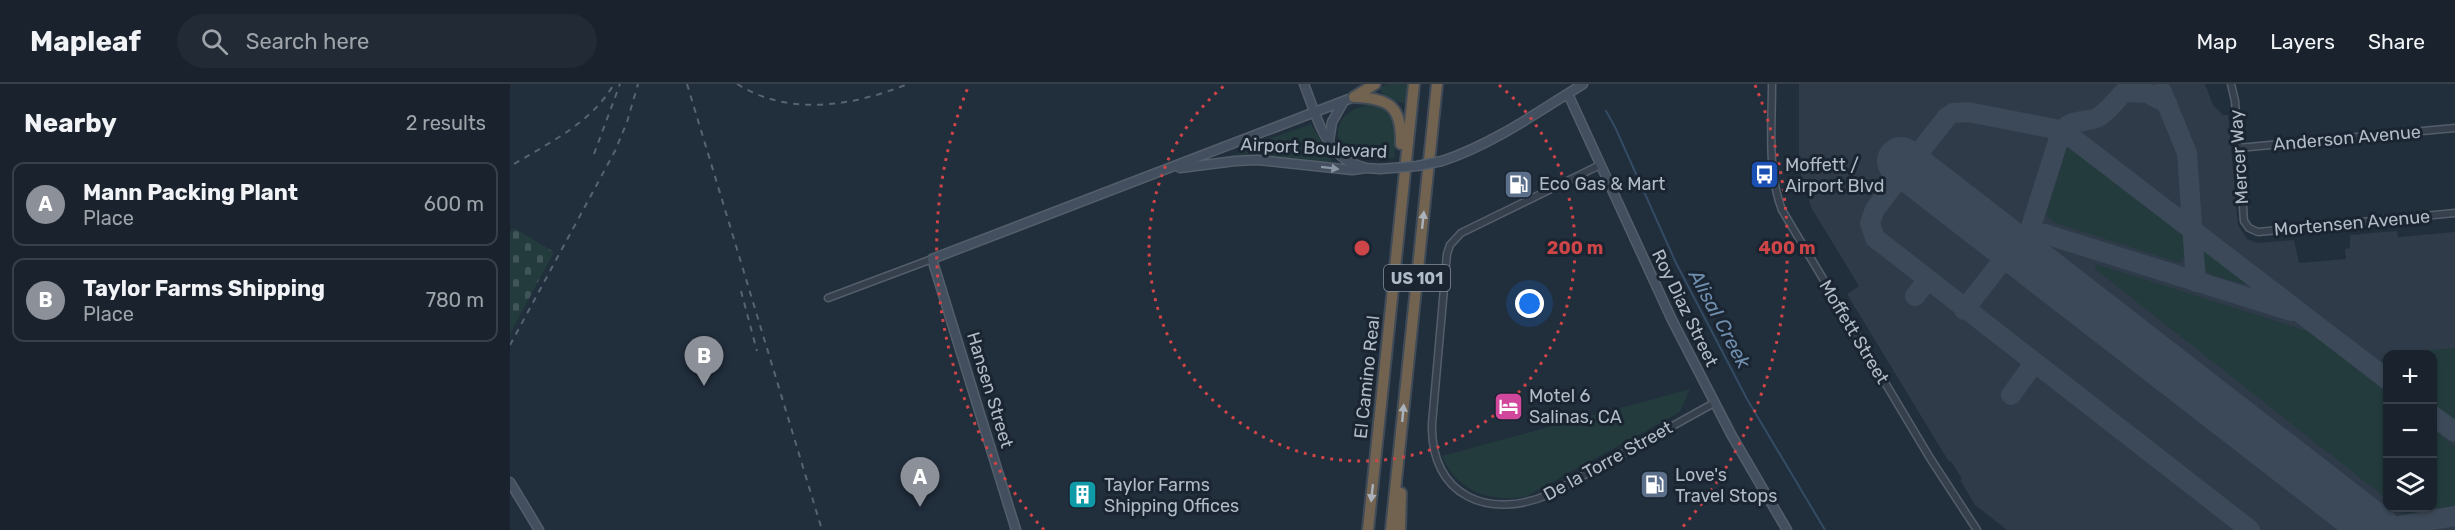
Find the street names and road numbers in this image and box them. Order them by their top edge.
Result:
street label: Mercer Way [2225,109,2253,205]
street label: Anderson Avenue [2272,121,2422,155]
street label: Airport Boulevard [1240,133,1388,163]
street label: Mortensen Avenue [2273,205,2431,241]
street label: Roy Diaz Street [1647,246,1723,370]
road number: US 101 [1384,265,1450,291]
street label: Moffett Street [1814,276,1894,388]
street label: El Camino Real [1350,314,1384,440]
street label: Hansen Street [962,329,1018,451]
street label: De la Torre Street [1540,416,1676,506]

